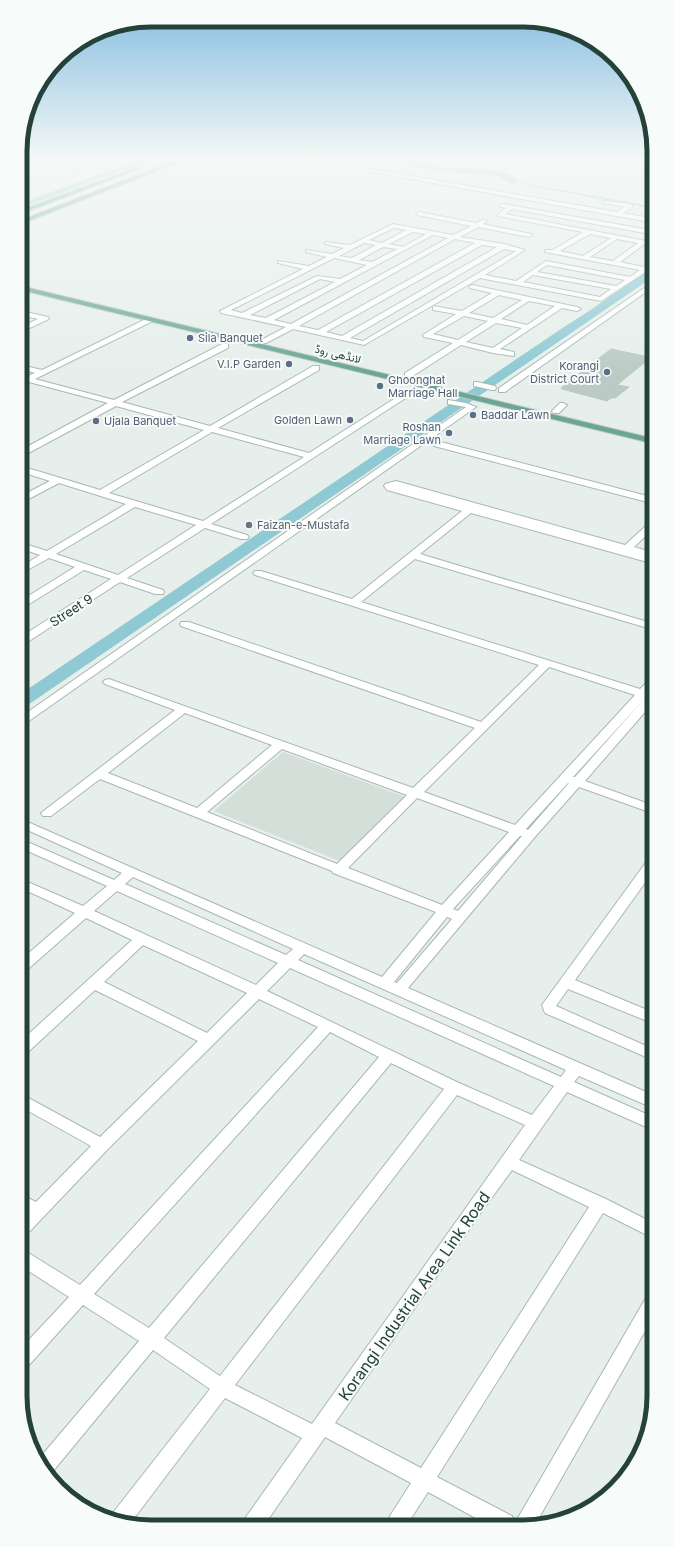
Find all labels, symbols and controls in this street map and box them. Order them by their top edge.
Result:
place label: Sila Banquet [198,331,263,345]
marker: Sila Banquet [185,333,195,343]
street label: لانڈھی روڈ [314,342,362,366]
place label: V.I.P Garden [217,357,281,371]
marker: V.I.P Garden [284,359,294,369]
place label: Korangi District Court [530,359,599,386]
marker: Korangi District Court [602,367,612,377]
place label: Ghoonghat Marriage Hall [388,373,458,400]
marker: Ghoonghat Marriage Hall [375,381,385,391]
place label: Baddar Lawn [481,408,549,422]
marker: Baddar Lawn [468,410,478,420]
place label: Golden Lawn [274,413,342,427]
place label: Ujala Banquet [104,414,176,428]
marker: Golden Lawn [345,415,355,425]
marker: Ujala Banquet [91,416,101,426]
place label: Roshan Marriage Lawn [363,420,441,447]
marker: Roshan Marriage Lawn [444,428,454,438]
place label: Faizan-e-Mustafa [257,518,350,532]
marker: Faizan-e-Mustafa [244,520,254,530]
street label: Street 9 [46,590,96,630]
street label: Korangi Industrial Area Link Road [334,1188,494,1404]

